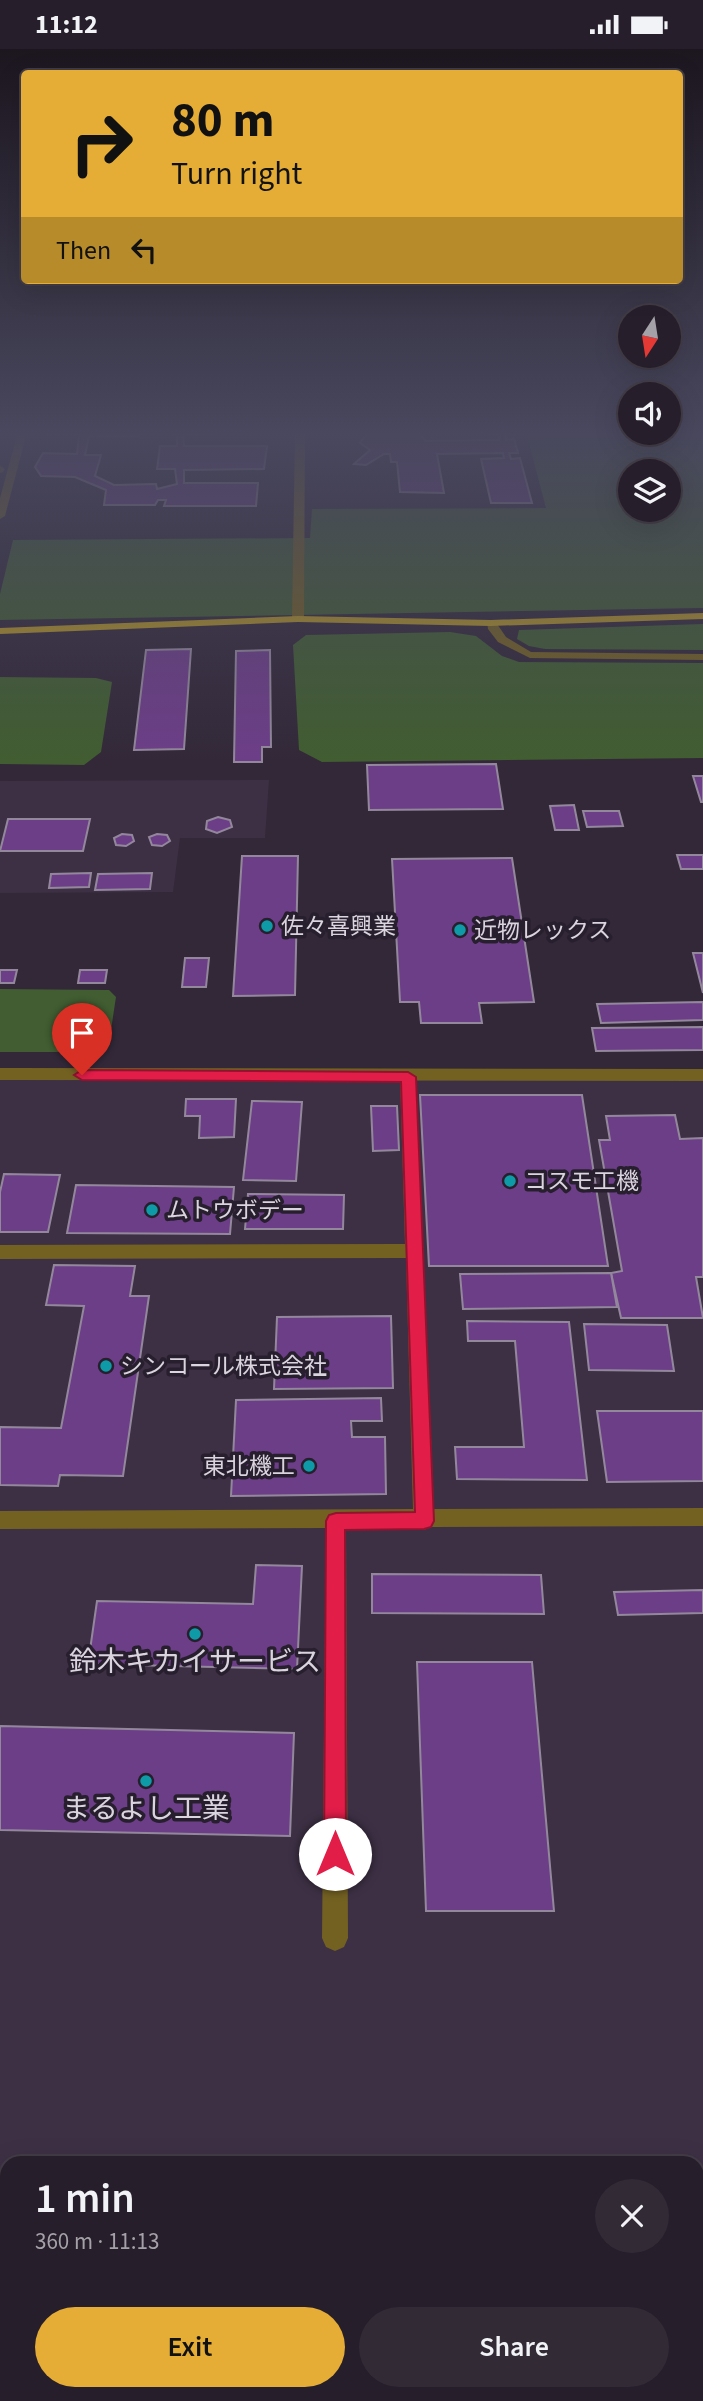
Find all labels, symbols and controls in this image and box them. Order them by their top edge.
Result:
text: 11:12 [35,6,98,43]
text: 80 m [171,86,275,156]
icon: right [56,98,147,189]
text: Turn right [171,151,302,197]
icon: left [125,231,163,269]
text: Then [56,232,111,269]
north arrow [618,305,681,367]
map controls [618,305,681,522]
button: sound [618,382,681,445]
button: layers [618,459,681,522]
place label: 佐々喜興業 [281,910,396,943]
place label: 近物レックス [474,914,611,947]
marker: 佐々喜興業 [259,918,275,934]
marker: 近物レックス [452,922,468,938]
pin [52,1003,112,1075]
icon: arrive [63,1014,101,1052]
place label: コスモ工機 [524,1165,639,1198]
marker: コスモ工機 [502,1173,518,1189]
place label: ムトウボデー [166,1194,304,1227]
marker: ムトウボデー [144,1202,160,1218]
place label: シンコール株式会社 [120,1350,327,1383]
marker: シンコール株式会社 [98,1358,114,1374]
place label: 東北機工 [203,1450,295,1483]
marker: 東北機工 [301,1458,317,1474]
marker: 鈴木キカイサービス [187,1626,203,1642]
place label: 鈴木キカイサービス [69,1642,321,1682]
marker: まるよし工業 [138,1773,154,1789]
place label: まるよし工業 [62,1789,230,1829]
position arrow [298,1817,372,1891]
text: 1 min [35,2169,135,2229]
button: close [595,2179,669,2253]
text: 360 m · 11:13 [35,2225,159,2258]
button: Exit [35,2307,345,2387]
button: Share [359,2307,669,2387]

